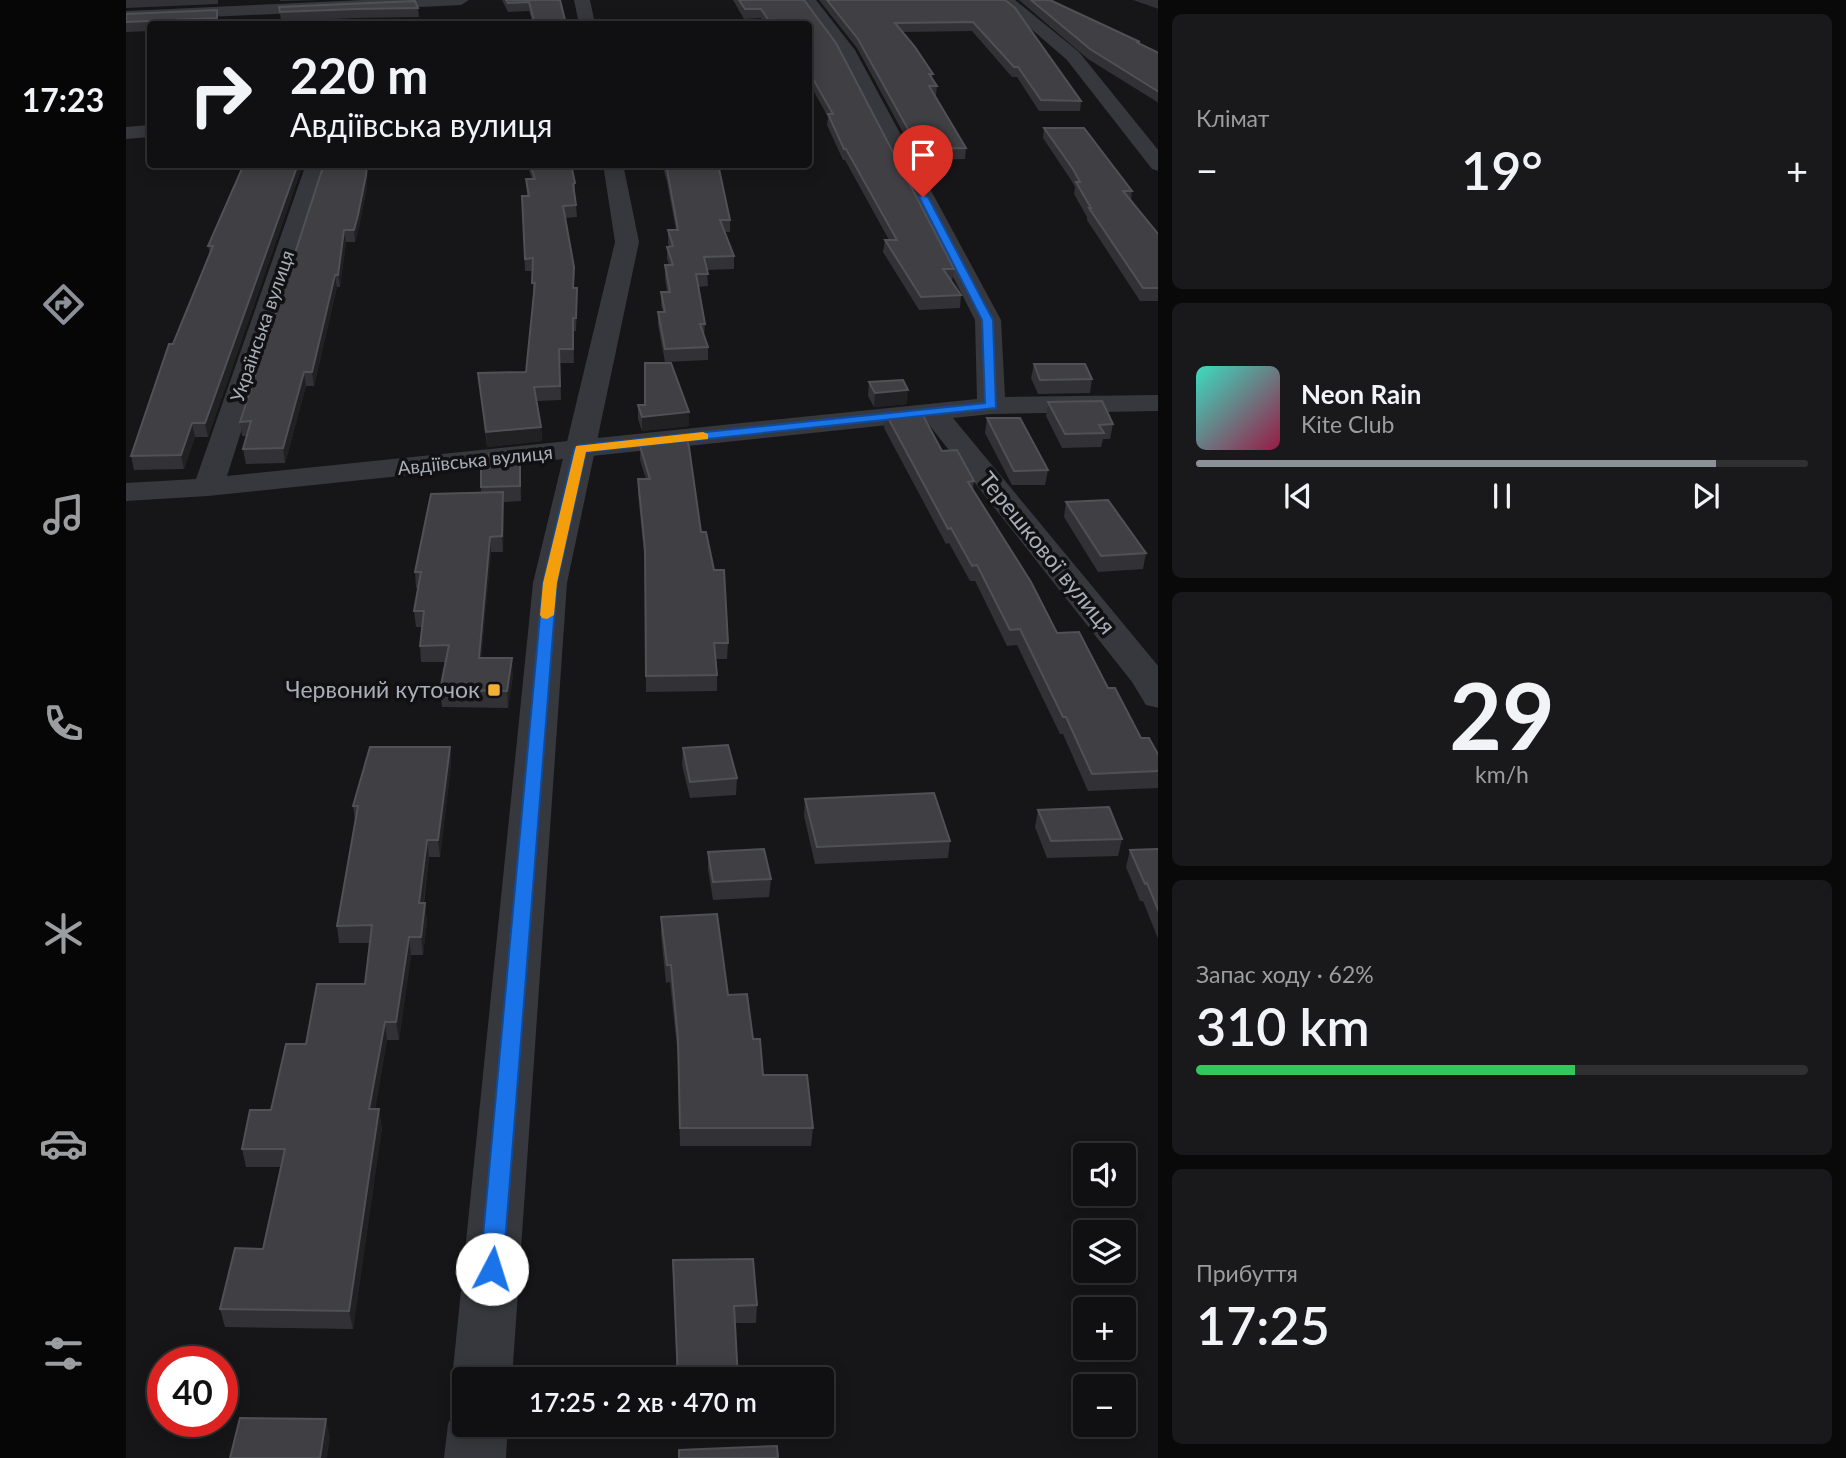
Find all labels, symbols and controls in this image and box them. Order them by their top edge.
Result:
text: 220 m [290,46,428,104]
icon: right [175,49,266,140]
text: 17:23 [22,80,104,119]
text: Клімат [1196,104,1269,132]
text: Авдіївська вулиця [290,105,553,144]
pin [893,125,953,197]
icon: arrive [904,136,942,174]
text: 19° [1461,139,1543,201]
text: − [1196,147,1218,193]
text: + [1786,147,1808,193]
street label: Українська вулиця [225,247,298,405]
icon: directions [39,280,88,329]
text: Neon Rain [1301,378,1421,410]
text: Kite Club [1301,410,1394,438]
street label: Авдіївська вулиця [396,440,554,479]
street label: Терешкової вулиця [974,465,1122,639]
icon: previous [1279,477,1317,515]
icon: pause [1483,477,1521,515]
icon: next [1687,477,1725,515]
icon: music [39,490,88,539]
text: 29 [1449,660,1555,769]
place label: Червоний куточок [286,675,480,703]
marker: Червоний куточок [486,682,502,698]
icon: phone [39,699,88,748]
text: km/h [1475,760,1529,788]
icon: climate [39,909,88,958]
text: Запас ходу · 62% [1196,960,1374,988]
text: 310 km [1196,995,1370,1057]
icon: car [39,1119,88,1168]
map controls [1073,1143,1136,1437]
button: sound [1073,1143,1136,1206]
button: layers [1073,1220,1136,1283]
position arrow [455,1232,529,1306]
text: Прибуття [1196,1259,1298,1287]
text: 17:25 [1196,1294,1330,1356]
button: + [1073,1297,1136,1360]
icon: filters [39,1329,88,1378]
speed limit sign: 40 [147,1346,238,1437]
button: − [1073,1374,1136,1437]
text: 17:25 · 2 хв · 470 m [529,1386,757,1418]

